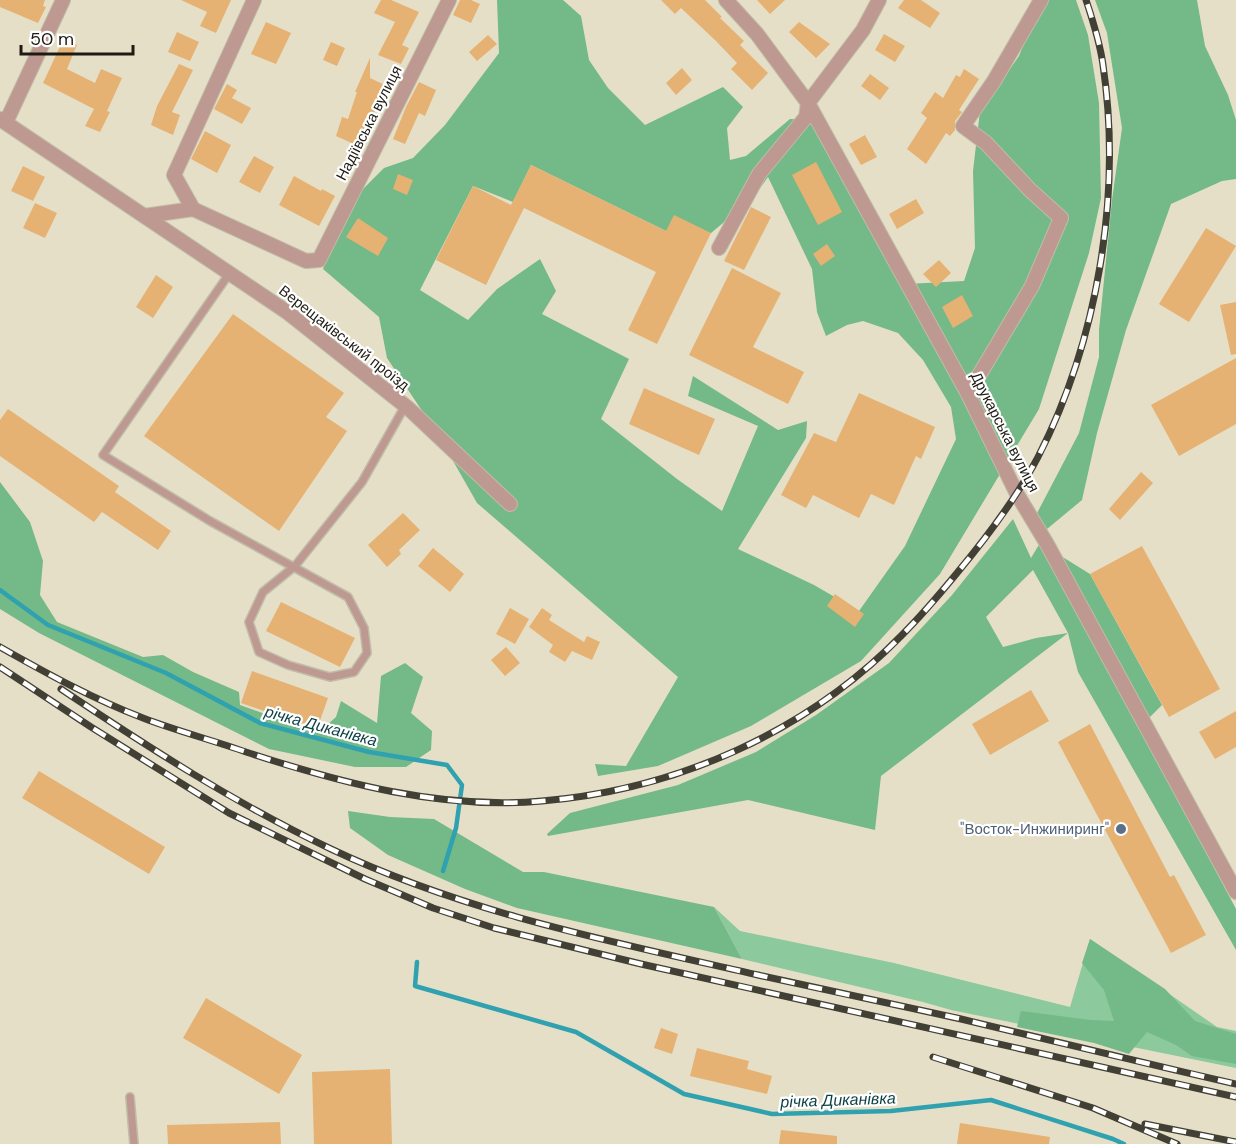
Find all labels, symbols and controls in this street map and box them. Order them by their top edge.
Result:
scale bar [21,18,134,56]
text: 50 m [30,27,74,51]
street label: Надіївська вулиця [331,62,407,184]
street label: Верещаківський проїзд [275,281,414,395]
street label: Друкарська вулиця [966,368,1044,496]
water label: річка Диканівка [262,701,380,751]
place label: "Восток-Инжиниринг" [960,819,1109,839]
marker: "Восток-Инжиниринг" [1114,822,1128,836]
water label: річка Диканівка [779,1087,896,1113]

